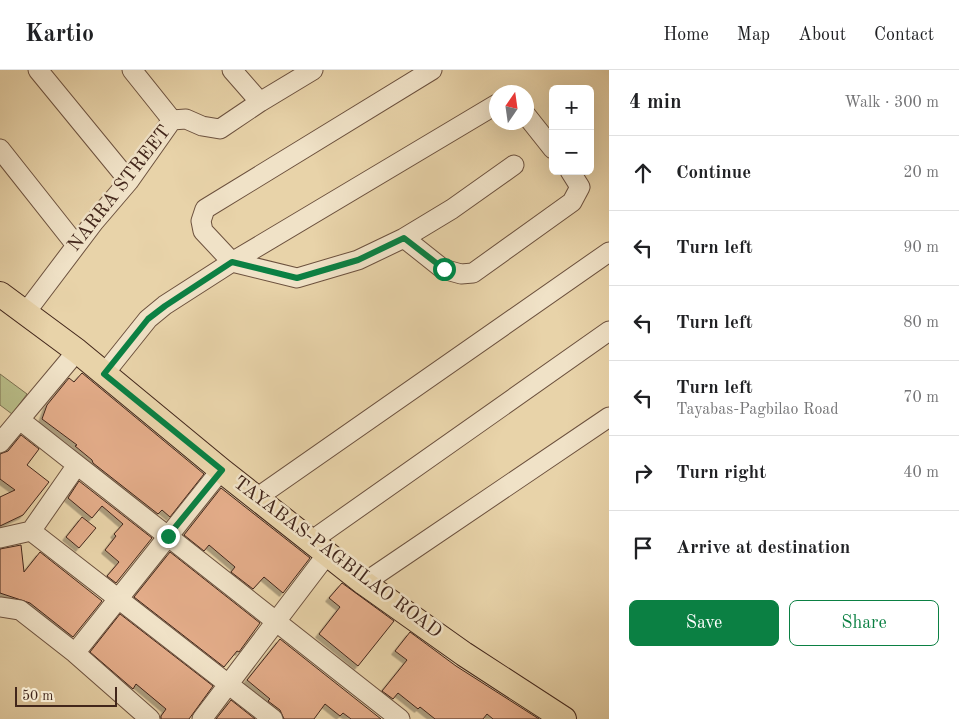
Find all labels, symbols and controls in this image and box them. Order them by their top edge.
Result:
text: Kartio [25,23,94,47]
text: Home [663,26,709,44]
text: Map [737,26,770,44]
text: About [798,26,846,44]
text: Contact [874,26,934,44]
north arrow [489,85,534,130]
map controls [549,85,594,175]
button: + [549,85,594,130]
text: 4 min [629,92,682,113]
text: Walk · 300 m [844,95,939,111]
street label: NARRA STREET [65,122,175,256]
button: − [549,130,594,175]
icon: ahead [629,159,657,187]
text: Continue [676,164,751,183]
text: 20 m [903,165,939,181]
icon: left [629,234,657,262]
text: Turn left [676,239,753,258]
text: 90 m [903,240,939,256]
route start [433,258,456,281]
icon: left [629,309,657,337]
text: Turn left [676,314,753,333]
text: 80 m [903,315,939,331]
text: Turn left [676,379,753,398]
icon: left [629,384,657,412]
text: 70 m [903,390,939,406]
text: Tayabas-Pagbilao Road [676,402,839,418]
icon: right [629,459,657,487]
text: Turn right [676,464,766,483]
text: 40 m [903,465,939,481]
street label: TAYABAS-PAGBILAO ROAD [229,473,445,643]
route end [157,525,180,548]
icon: arrive [629,534,657,562]
text: Arrive at destination [676,539,850,558]
button: Save [629,600,779,646]
button: Share [789,600,939,646]
scale bar [15,684,118,707]
text: 50 m [22,689,53,703]

